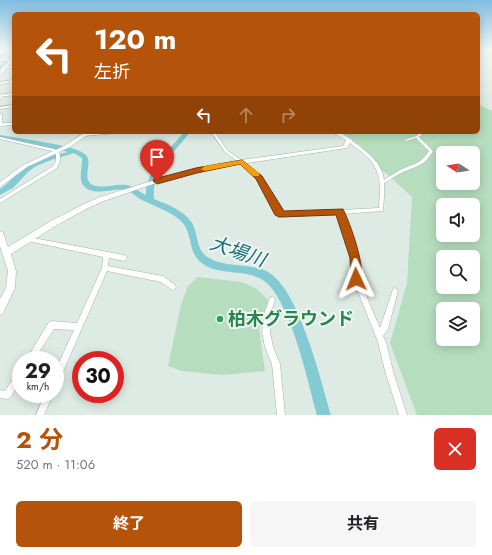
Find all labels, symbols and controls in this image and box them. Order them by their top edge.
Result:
text: 120 m [94,19,177,60]
icon: left [28,28,80,80]
text: 左折 [94,59,130,85]
icon: left [193,104,215,126]
icon: ahead [235,104,257,126]
icon: right [277,104,299,126]
pin [140,140,174,181]
icon: arrive [146,146,168,168]
north arrow [436,146,480,190]
map controls [436,146,480,346]
button: sound [436,198,480,242]
water label: 大場川 [206,229,271,274]
button: search [436,250,480,294]
position arrow [335,258,377,300]
button: layers [436,302,480,346]
place label: 柏木グラウンド [228,306,354,332]
marker: 柏木グラウンド [215,314,225,324]
speed limit sign: 30 [72,351,124,403]
text: 29 [25,357,51,386]
text: km/h [27,379,49,394]
text: 2 分 [16,422,63,457]
button: close [434,428,476,470]
text: 520 m · 11:06 [16,455,95,474]
button: 終了 [16,501,242,547]
button: 共有 [250,501,476,547]

